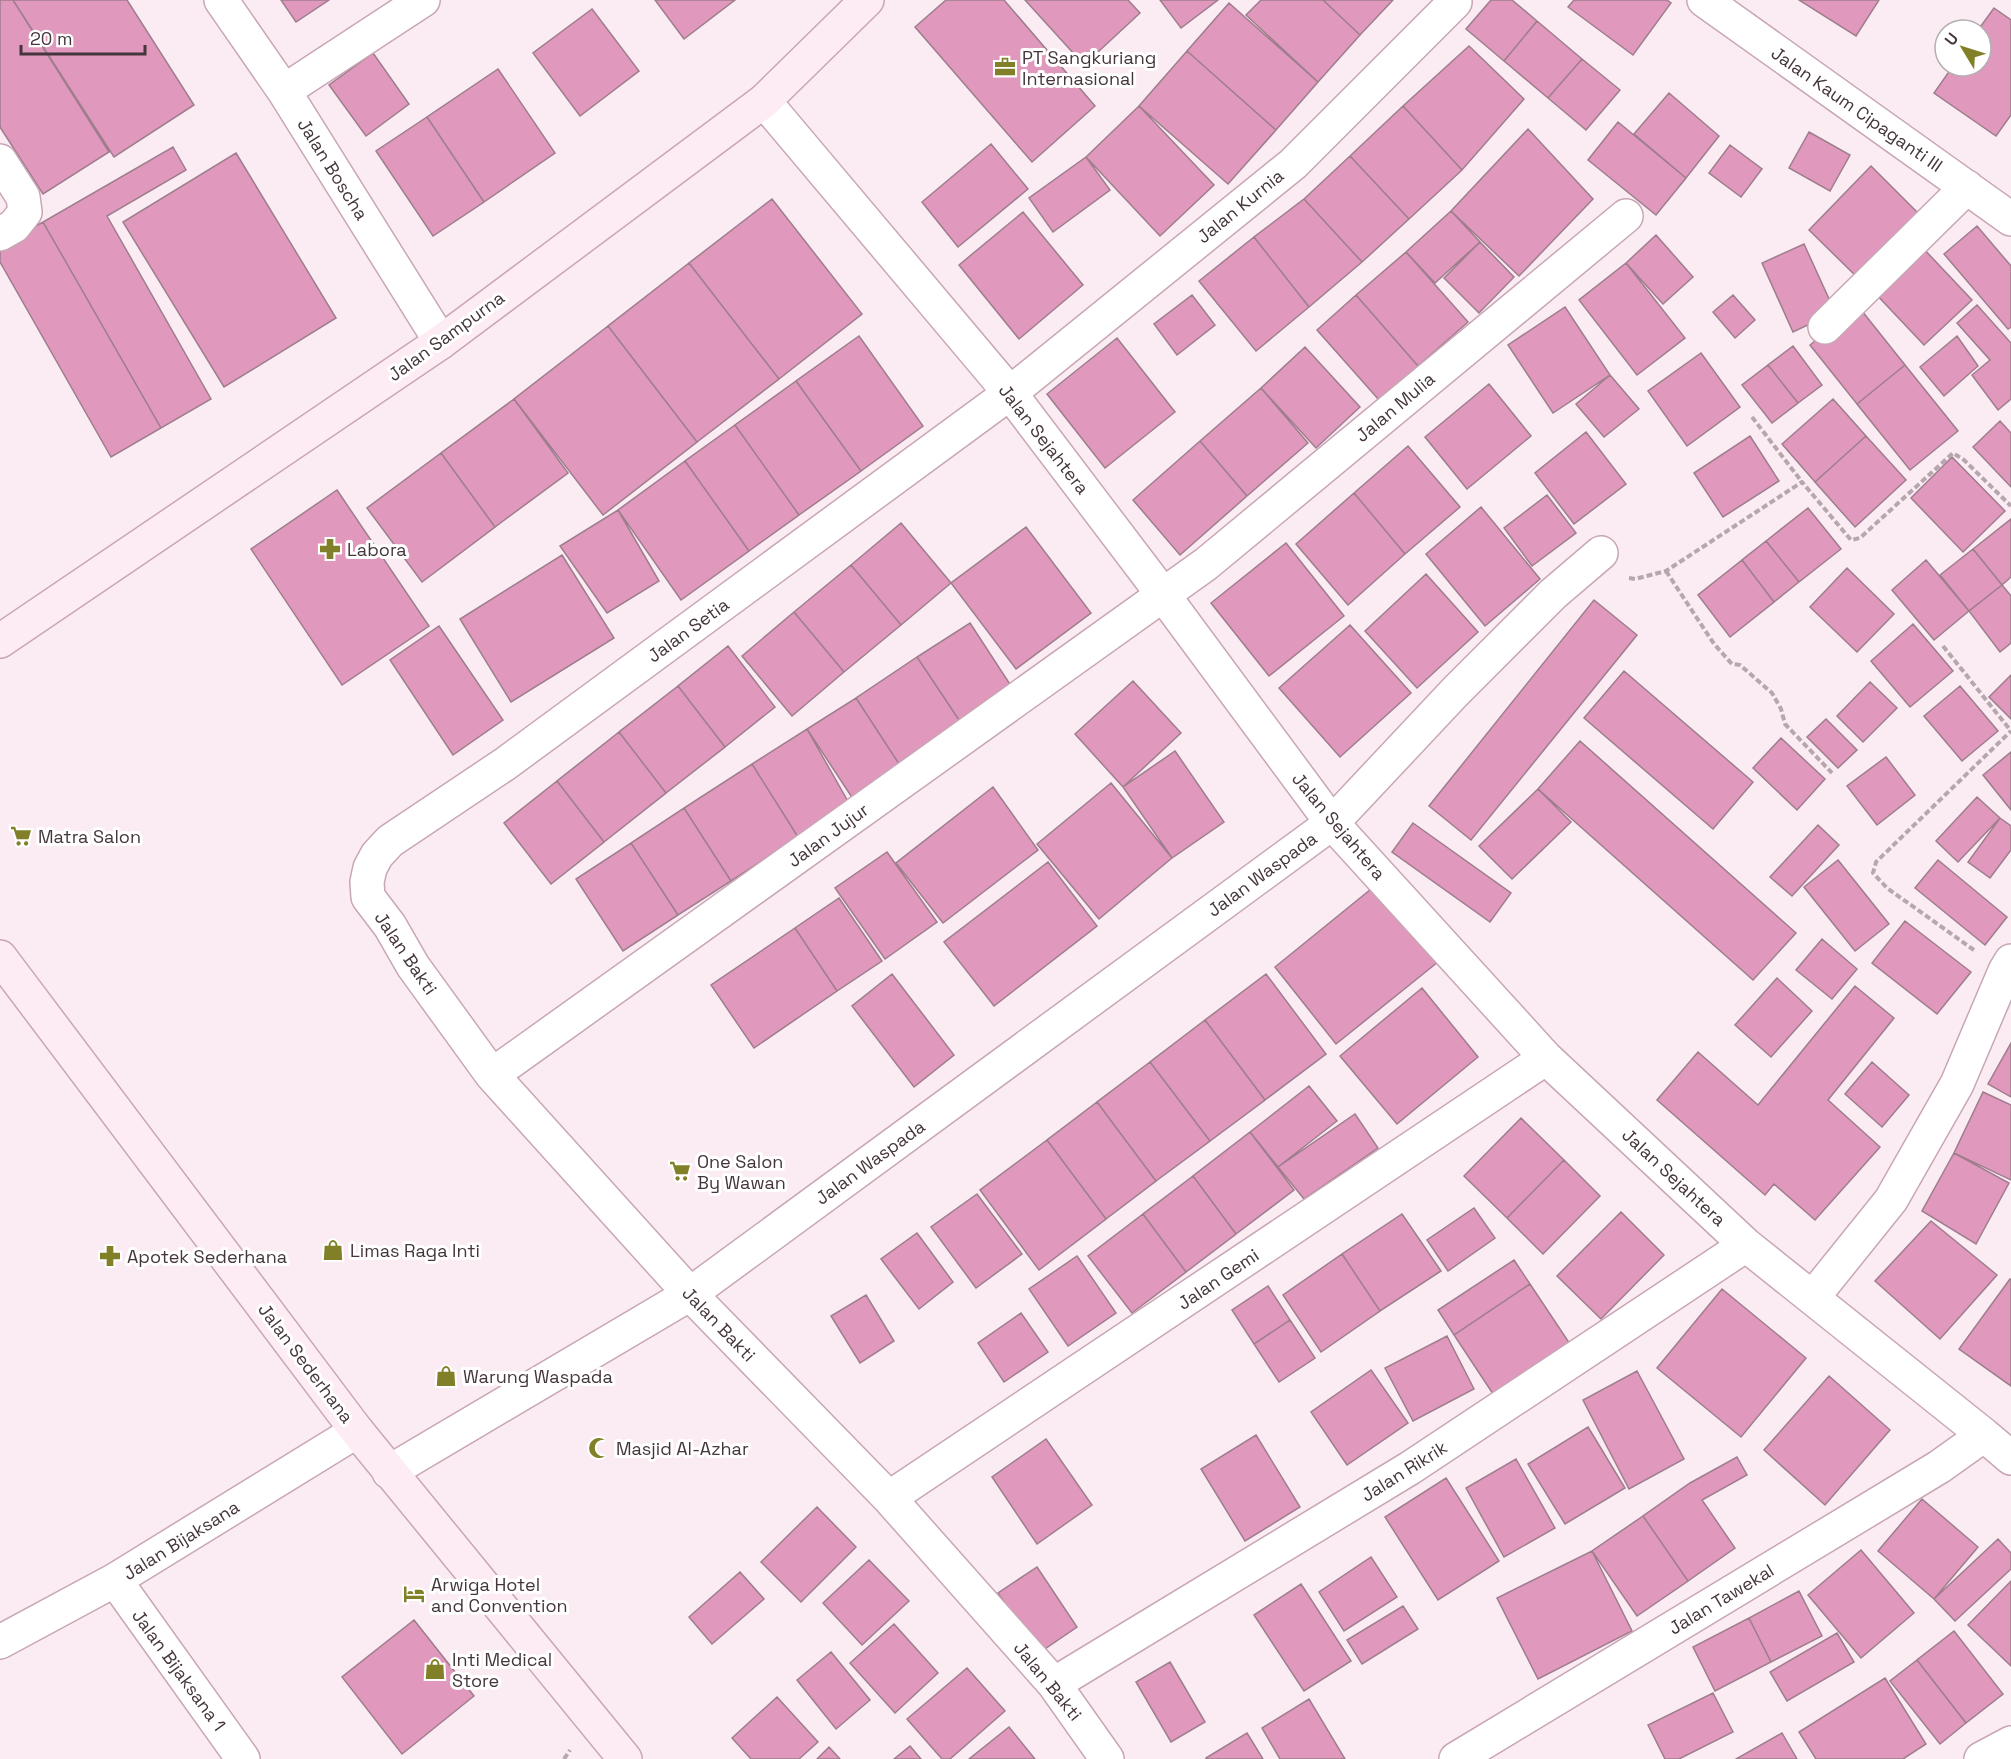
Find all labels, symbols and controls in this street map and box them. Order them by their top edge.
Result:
scale bar [21,18,146,56]
north arrow [1933,18,1993,78]
text: 20 m [30,27,73,50]
text: U [1940,28,1963,50]
street label: Jalan Kaum Cipaganti III [1767,41,1947,177]
place label: PT Sangkuriang Internasional [1022,46,1156,90]
office icon: PT Sangkuriang Internasional [993,55,1017,79]
street label: Jalan Boscha [293,114,373,224]
street label: Jalan Kurnia [1192,164,1288,248]
street label: Jalan Sampurna [383,286,509,386]
street label: Jalan Mulia [1351,367,1439,447]
street label: Jalan Sejahtera [994,379,1094,499]
pharmacy icon: Labora [318,537,342,561]
place label: Labora [347,538,407,561]
street label: Jalan Setia [643,593,733,667]
street label: Jalan Sejahtera [1287,767,1391,885]
street label: Jalan Jujur [783,798,873,872]
supermarket icon: Matra Salon [9,824,33,848]
place label: Matra Salon [38,825,141,848]
street label: Jalan Waspada [1203,827,1321,921]
street label: Jalan Bakti [370,907,442,999]
street label: Jalan Waspada [811,1115,929,1209]
street label: Jalan Sejahtera [1617,1123,1731,1231]
place label: One Salon By Wawan [697,1150,786,1194]
supermarket icon: One Salon By Wawan [668,1159,692,1183]
shop icon: Limas Raga Inti [321,1238,345,1262]
place label: Limas Raga Inti [350,1239,480,1262]
street label: Jalan Gemi [1173,1243,1263,1315]
pharmacy icon: Apotek Sederhana [98,1244,122,1268]
place label: Apotek Sederhana [127,1245,287,1268]
street label: Jalan Bakti [678,1282,760,1366]
street label: Jalan Sederhana [253,1298,359,1428]
shop icon: Warung Waspada [434,1364,458,1388]
place label: Warung Waspada [463,1365,613,1388]
street label: Jalan Rikrik [1357,1435,1452,1507]
mosque icon: Masjid Al-Azhar [587,1436,611,1460]
place label: Masjid Al-Azhar [616,1437,749,1460]
street label: Jalan Bijaksana [119,1495,243,1585]
street label: Jalan Tawekal [1664,1559,1778,1639]
place label: Arwiga Hotel and Convention [431,1573,568,1617]
hotel icon: Arwiga Hotel and Convention [402,1582,426,1606]
street label: Jalan Bijaksana 1 [127,1605,231,1735]
street label: Jalan Bakti [1009,1637,1087,1725]
place label: Inti Medical Store [452,1648,552,1692]
shop icon: Inti Medical Store [423,1657,447,1681]

